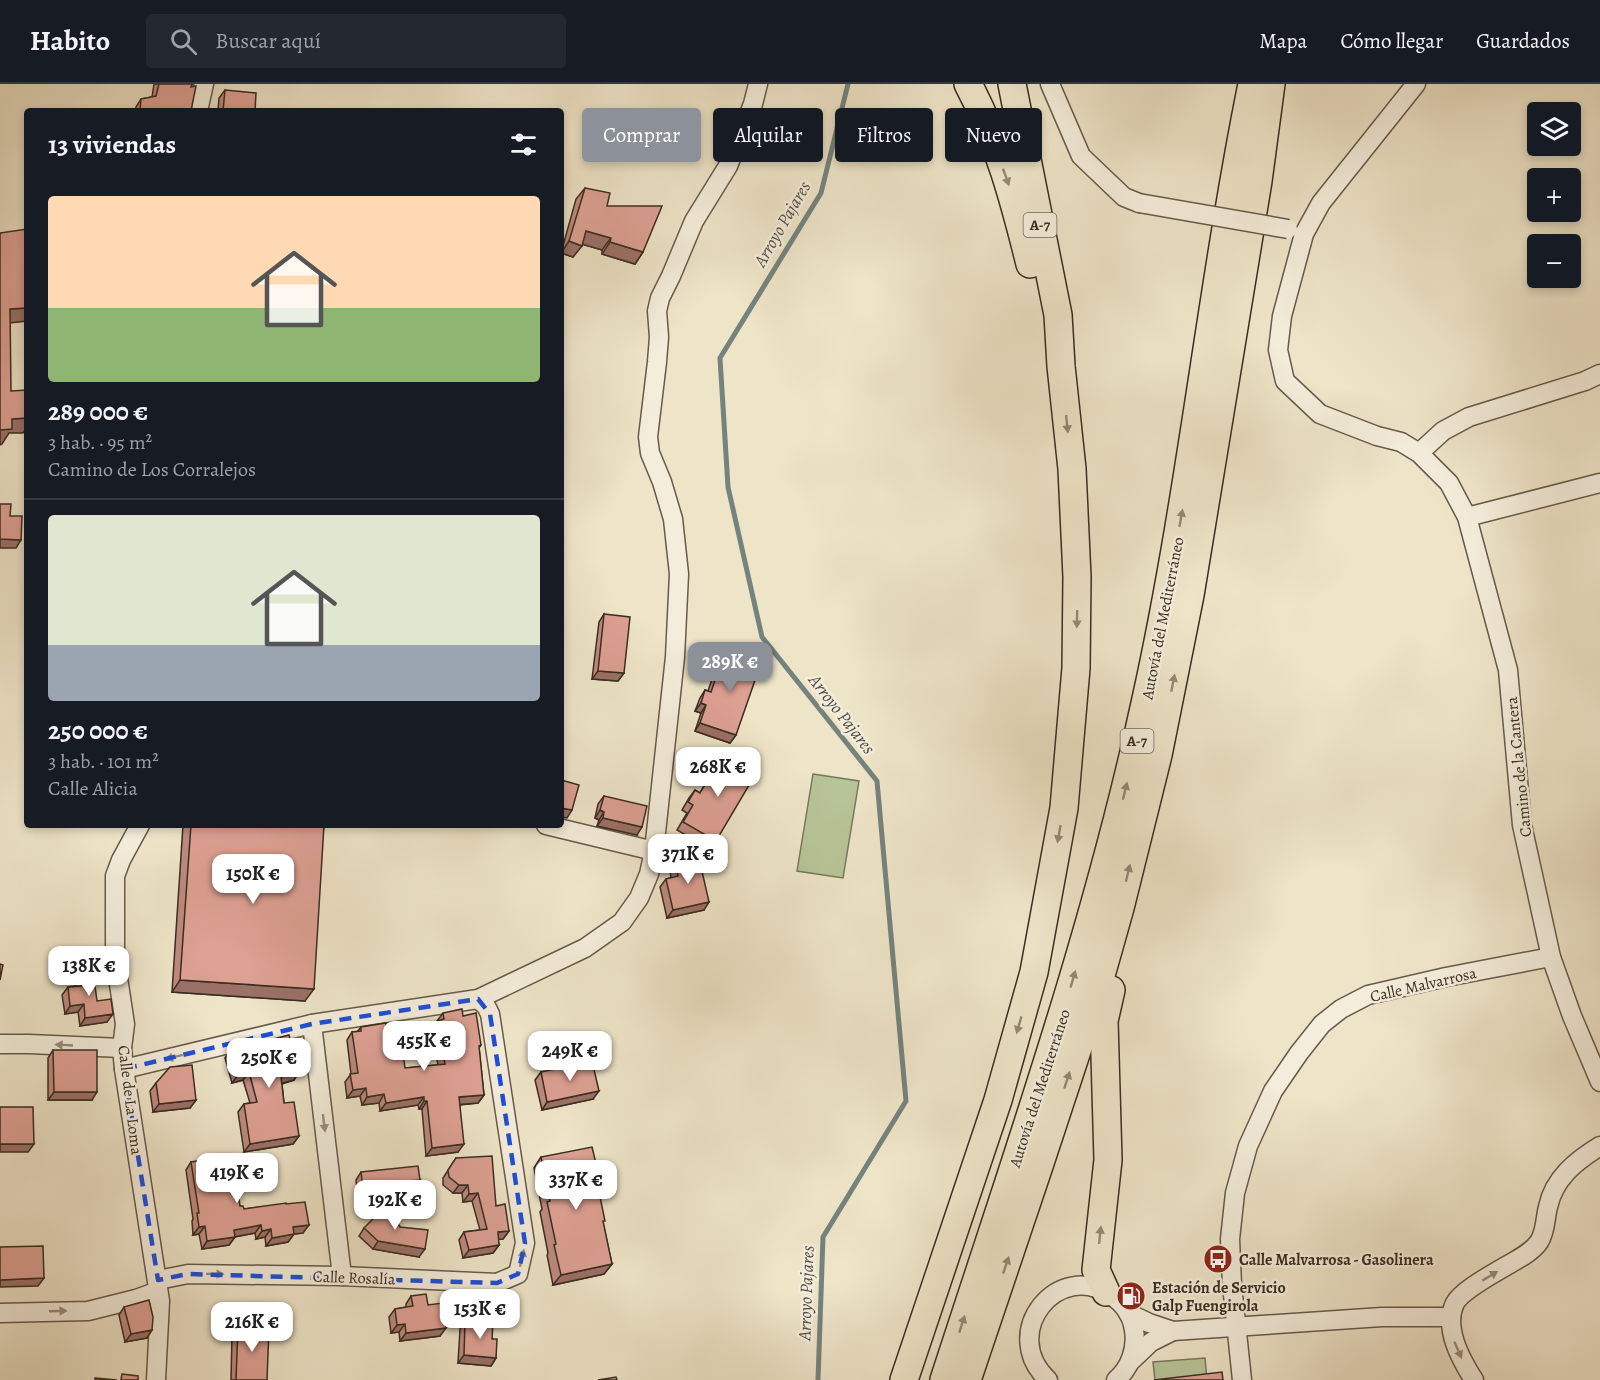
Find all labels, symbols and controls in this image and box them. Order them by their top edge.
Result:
search box [146,14,566,68]
text: Habito [30,22,110,60]
icon: search [167,25,200,58]
text: Buscar aquí [215,26,321,56]
text: Mapa [1259,27,1307,55]
text: Cómo llegar [1340,27,1443,55]
text: Guardados [1476,27,1570,55]
map controls [1527,102,1581,288]
button: layers [1527,102,1581,156]
chip: Comprar [582,108,701,162]
chip: Alquilar [713,108,823,162]
chip: Filtros [835,108,933,162]
chip: Nuevo [945,108,1042,162]
text: 13 viviendas [48,127,176,162]
icon: filters [507,128,540,161]
one-way arrow [1002,168,1012,186]
button: + [1527,168,1581,222]
water label: Arroyo Pajares [747,177,816,272]
road number: A-7 [1024,213,1056,237]
button: − [1527,234,1581,288]
icon: home [240,235,348,343]
text: 289 000 € [48,394,148,429]
one-way arrow [1062,415,1072,434]
text: 3 hab. · 95 m² [48,429,152,456]
text: Camino de Los Corralejos [48,456,256,483]
one-way arrow [1177,508,1186,527]
street label: Autovía del Mediterráneo [1136,535,1190,702]
icon: home [240,554,348,662]
one-way arrow [1072,609,1081,628]
pin: 289K € [681,642,779,693]
text: 289K € [702,648,758,675]
water label: Arroyo Pajares [803,668,881,759]
one-way arrow [1168,674,1178,692]
street label: Camino de la Cantera [1501,695,1537,838]
text: 250 000 € [48,713,148,748]
road number: A-7 [1120,729,1154,753]
pin: 268K € [669,747,767,798]
text: 3 hab. · 101 m² [48,748,159,775]
text: 268K € [690,753,746,780]
text: Calle Alicia [48,775,138,802]
one-way arrow [1121,782,1131,800]
one-way arrow [1055,825,1064,844]
pin: 371K € [639,834,737,885]
text: 371K € [662,840,714,867]
pin: 150K € [204,854,302,905]
text: 150K € [226,860,280,887]
one-way arrow [1124,864,1134,882]
pin: 138K € [40,946,138,997]
text: 138K € [62,952,116,979]
street label: Calle Malvarrosa [1368,962,1479,1008]
one-way arrow [1069,970,1078,988]
street label: Autovía del Mediterráneo [1004,1006,1076,1171]
one-way arrow [1014,1016,1023,1034]
pin: 455K € [375,1021,473,1072]
text: 455K € [397,1027,451,1054]
pin: 249K € [521,1031,619,1082]
text: 249K € [542,1037,598,1064]
pin: 250K € [220,1038,318,1089]
one-way arrow [54,1041,73,1050]
street label: Calle de La Loma [112,1044,148,1157]
text: 250K € [241,1044,297,1071]
one-way arrow [164,1053,183,1062]
one-way arrow [1063,1071,1073,1089]
one-way arrow [319,1114,329,1133]
pin: 419K € [188,1153,286,1204]
text: 419K € [210,1159,264,1186]
pin: 337K € [527,1160,625,1211]
text: 337K € [549,1166,603,1193]
pin: 192K € [346,1180,444,1231]
text: 192K € [368,1186,422,1213]
one-way arrow [1095,1226,1105,1245]
bus stop icon: Calle Malvarrosa - Gasolinera [1202,1243,1234,1275]
water label: Arroyo Pajares [792,1245,820,1342]
one-way arrow [517,1249,527,1267]
place label: Calle Malvarrosa - Gasolinera [1239,1249,1434,1271]
one-way arrow [1001,1256,1011,1274]
street label: Calle Rosalía [312,1266,396,1290]
one-way arrow [206,1269,225,1279]
one-way arrow [1482,1271,1498,1282]
place label: Estación de Servicio Galp Fuengirola [1152,1277,1286,1317]
fuel station icon: Estación de Servicio Galp Fuengirola [1115,1280,1147,1312]
pin: 153K € [431,1289,529,1340]
text: 153K € [454,1295,506,1322]
pin: 216K € [203,1302,301,1353]
one-way arrow [49,1307,68,1316]
text: 216K € [225,1308,279,1335]
one-way arrow [958,1315,967,1333]
one-way arrow [1454,1341,1463,1359]

